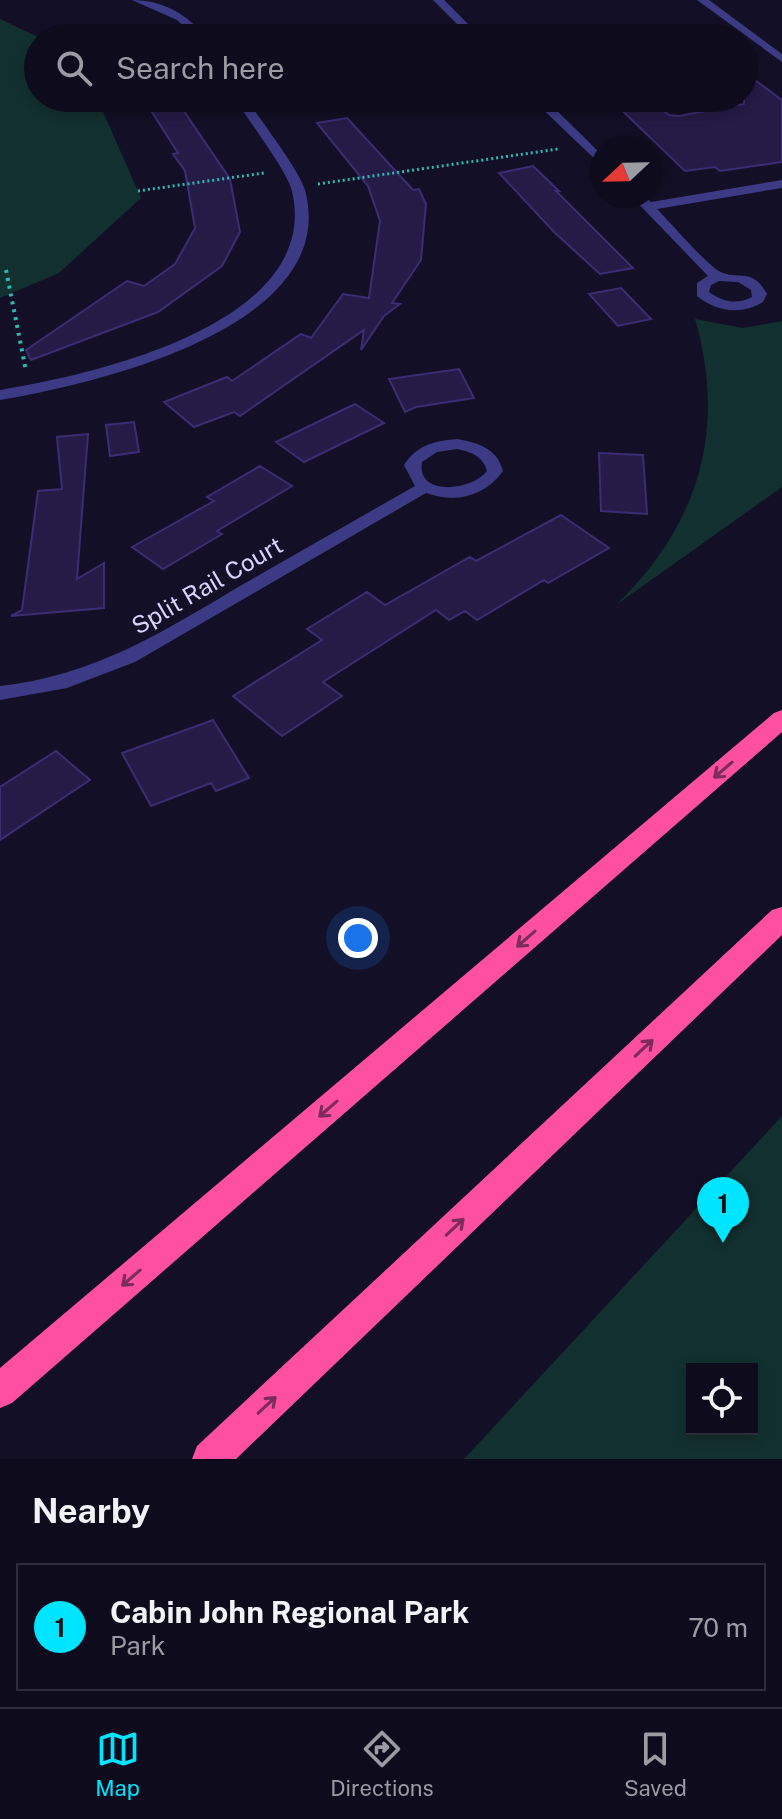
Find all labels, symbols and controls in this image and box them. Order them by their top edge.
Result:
search box [24,24,758,112]
icon: search [52,46,96,90]
text: Search here [116,50,284,86]
north arrow [590,136,662,208]
street label: Split Rail Court [127,530,287,640]
one-way arrow [713,761,733,779]
your location [338,918,378,958]
one-way arrow [516,930,536,948]
one-way arrow [634,1038,654,1057]
one-way arrow [319,1100,339,1118]
pin: 1 [697,1177,749,1243]
one-way arrow [445,1218,465,1236]
one-way arrow [121,1269,142,1287]
map controls [686,1363,758,1435]
button: locate [686,1363,758,1435]
one-way arrow [257,1396,277,1415]
text: Nearby [32,1491,150,1531]
text: Cabin John Regional Park [110,1594,469,1630]
text: 1 [54,1612,66,1643]
text: 70 m [688,1612,748,1643]
text: Park [110,1630,165,1661]
tab: Map [95,1727,140,1801]
tab: Directions [330,1727,434,1801]
tab: Saved [624,1727,687,1801]

